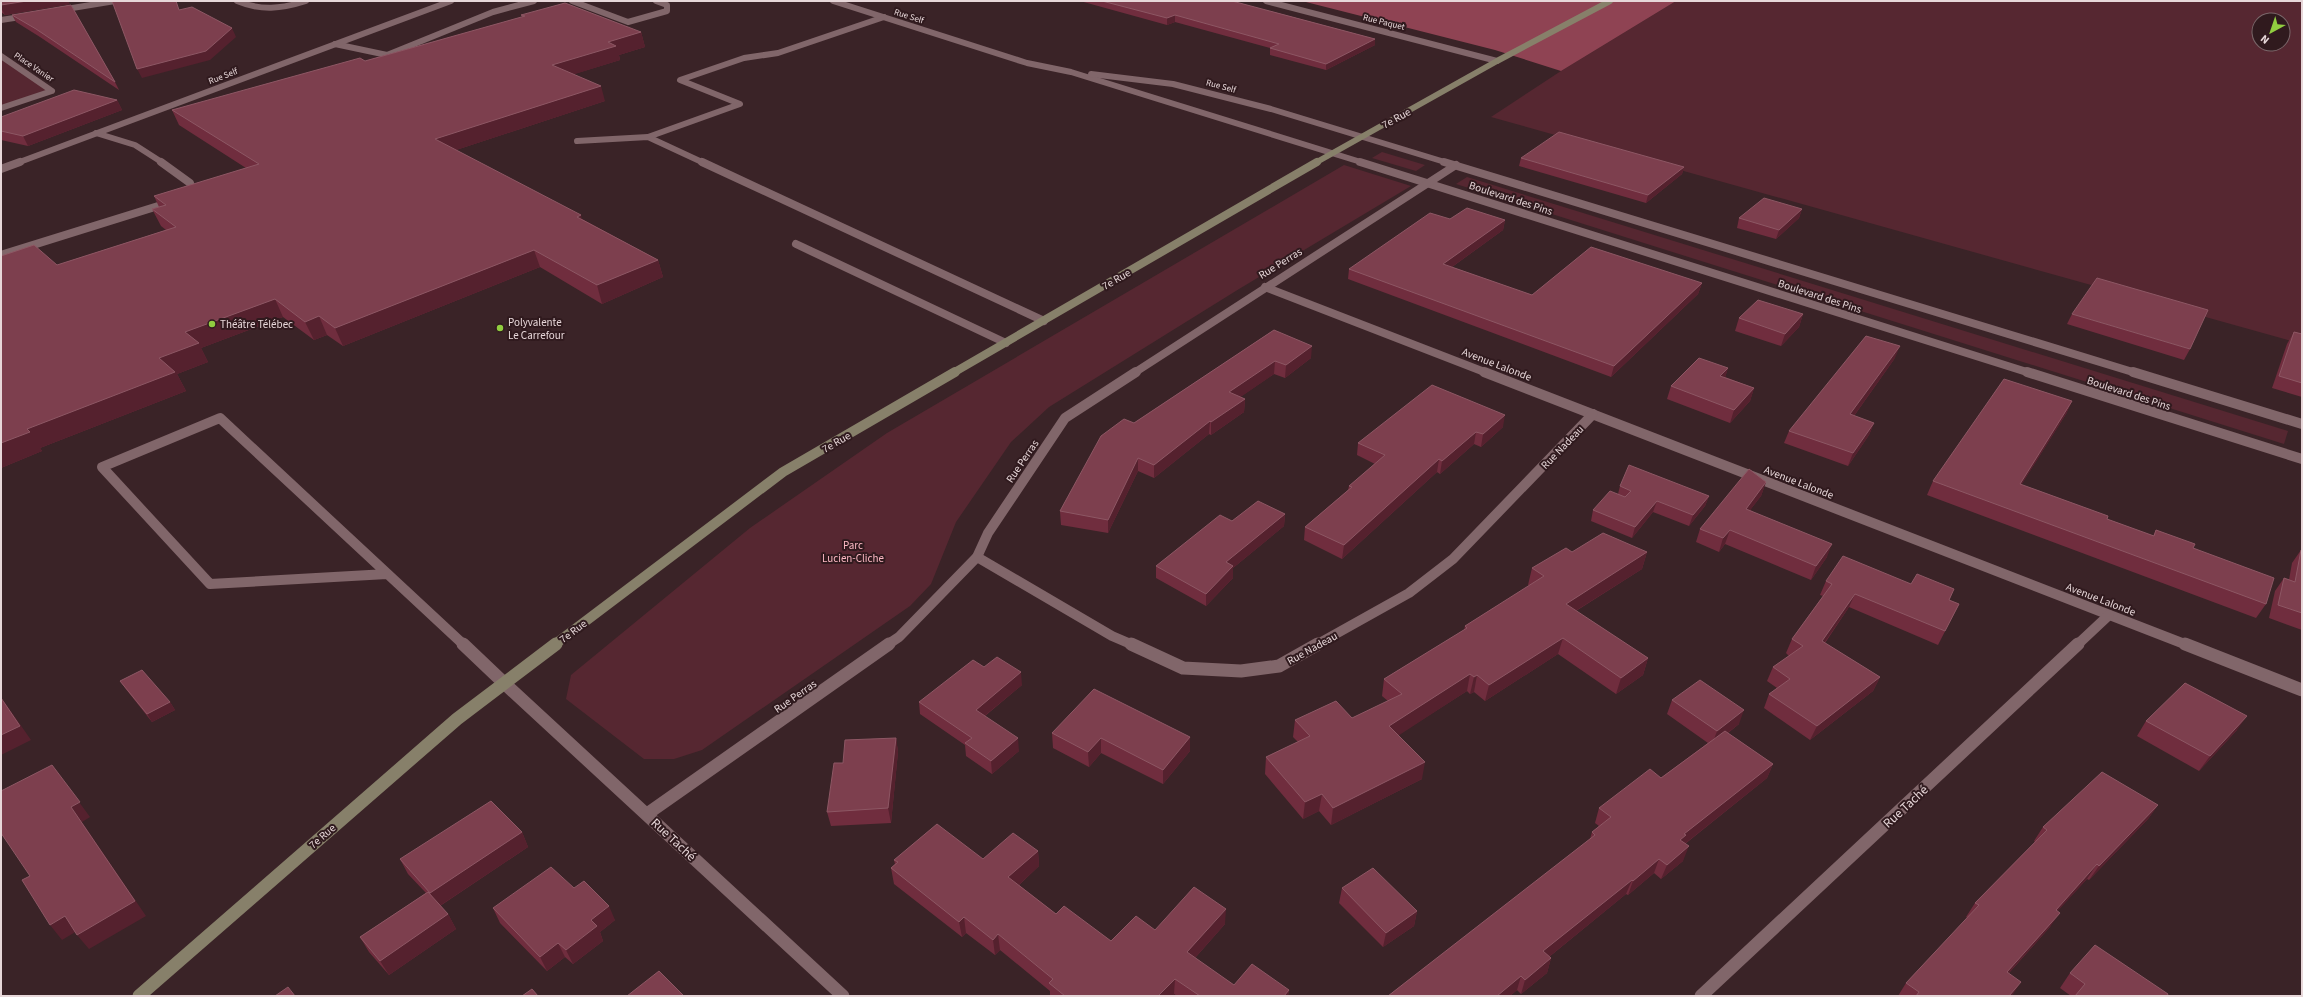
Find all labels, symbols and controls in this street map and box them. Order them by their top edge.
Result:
street label: Rue Self [892,6,926,27]
street label: Rue Paquet [1362,11,1406,34]
north arrow [2251,12,2291,52]
text: N [2257,31,2273,47]
street label: Place Vanier [11,49,57,86]
street label: Rue Self [207,65,240,88]
street label: Rue Self [1204,76,1238,97]
street label: 7e Rue [1379,104,1414,132]
street label: Boulevard des Pins [1467,178,1555,219]
street label: Rue Perras [1256,244,1305,283]
street label: 7e Rue [1099,265,1134,294]
street label: Boulevard des Pins [1776,276,1864,317]
place label: Polyvalente Le Carrefour [508,315,565,343]
place label: Théâtre Télébec [220,317,293,332]
marker: Théâtre Télébec [207,319,217,329]
marker: Polyvalente Le Carrefour [495,323,505,333]
street label: Avenue Lalonde [1460,344,1534,385]
street label: Boulevard des Pins [2085,373,2173,414]
street label: Rue Nadeau [1538,422,1587,473]
street label: 7e Rue [819,428,854,457]
street label: Rue Perras [1003,437,1043,486]
street label: Avenue Lalonde [1762,462,1836,503]
park label: Parc Lucien-Cliche [822,538,885,566]
street label: Avenue Lalonde [2064,579,2138,620]
street label: 7e Rue [556,616,591,647]
street label: Rue Nadeau [1284,628,1340,668]
street label: Rue Perras [771,676,820,717]
street label: Rue Taché [1879,781,1932,832]
street label: Rue Taché [647,814,700,865]
street label: 7e Rue [306,820,339,852]

